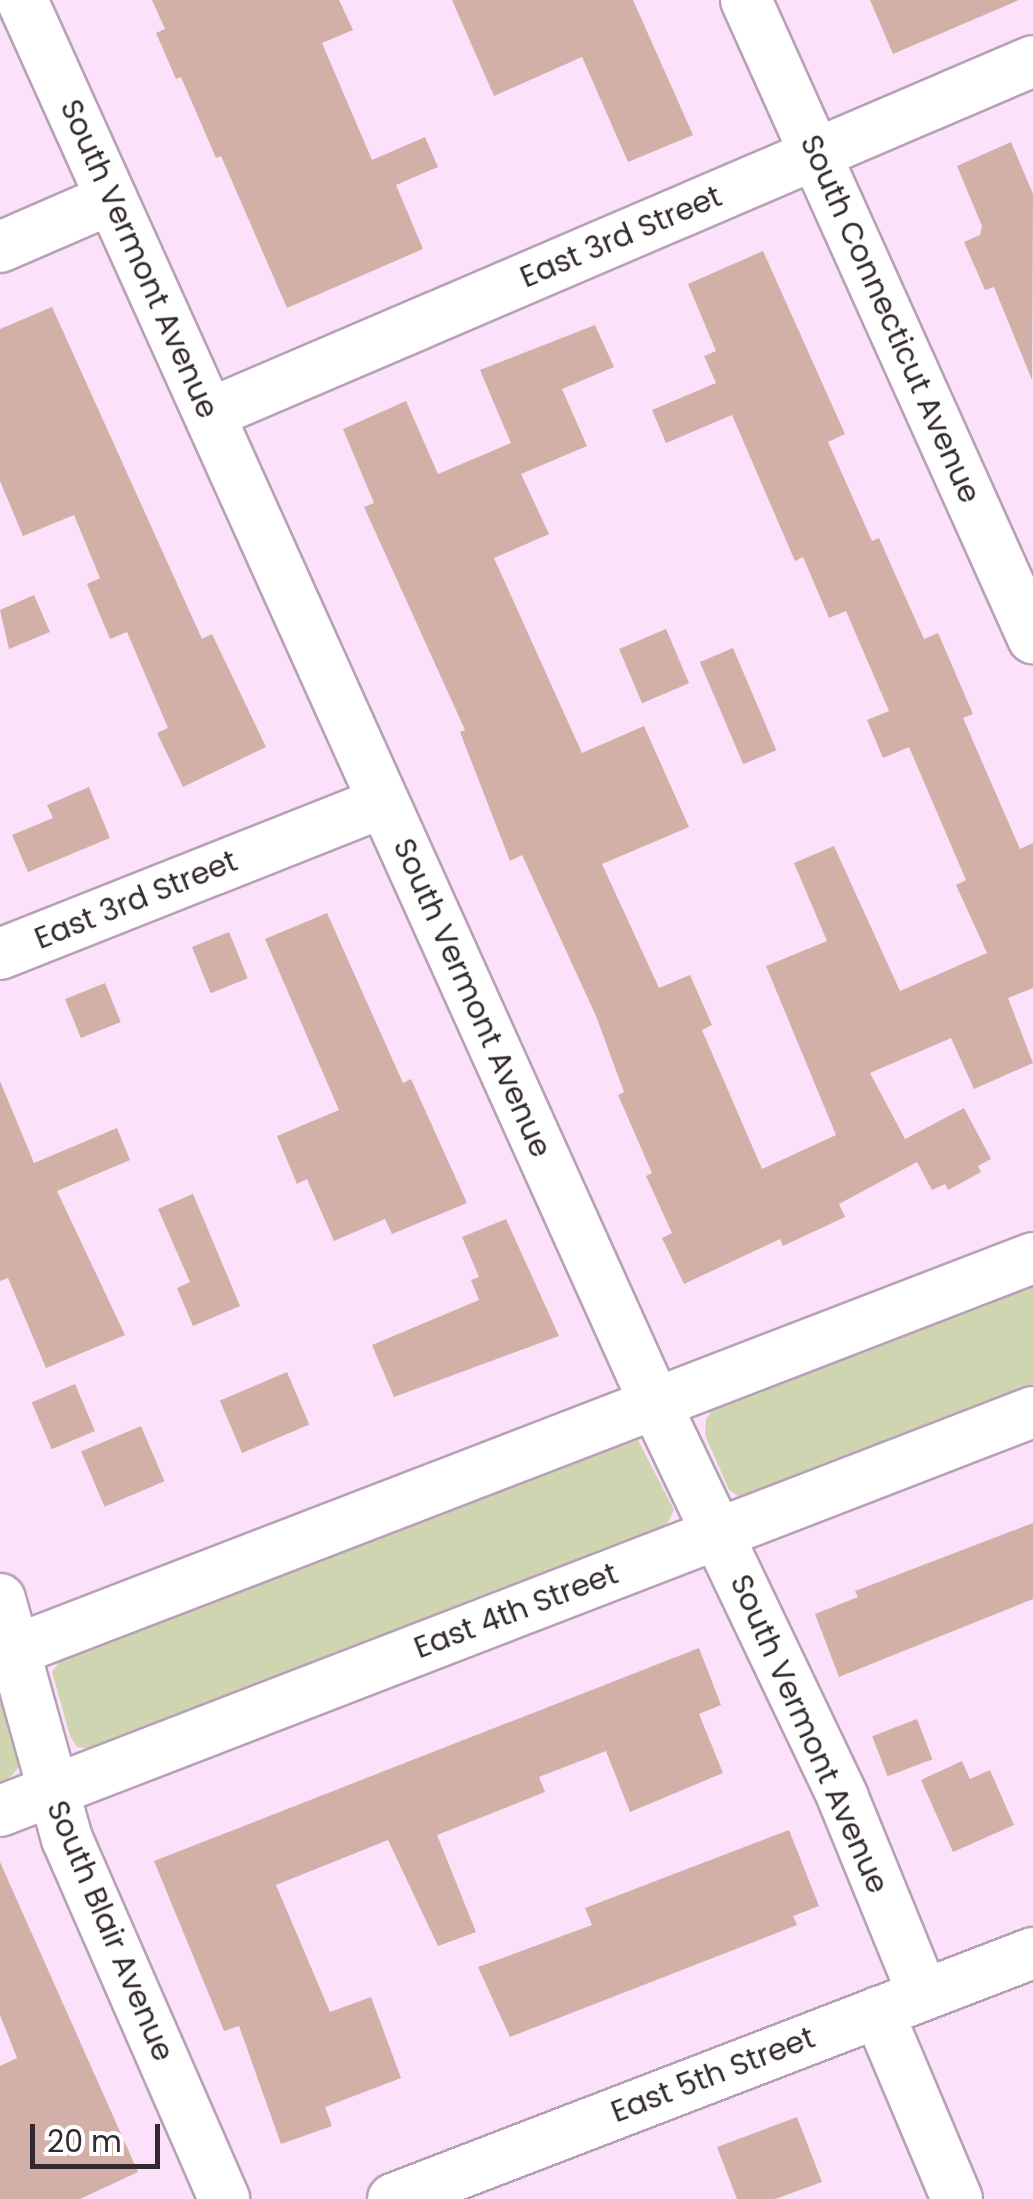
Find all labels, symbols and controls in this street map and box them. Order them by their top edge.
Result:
street label: South Vermont Avenue [52,94,226,424]
street label: South Connecticut Avenue [792,129,988,509]
street label: East 3rd Street [515,178,727,296]
street label: South Vermont Avenue [385,833,559,1163]
street label: East 3rd Street [29,843,243,957]
street label: East 4th Street [409,1556,623,1666]
street label: South Vermont Avenue [722,1569,896,1899]
street label: South Blair Avenue [39,1795,181,2067]
street label: East 5th Street [606,2020,820,2130]
scale bar [35,2104,165,2166]
text: 20 m [47,2120,122,2163]

